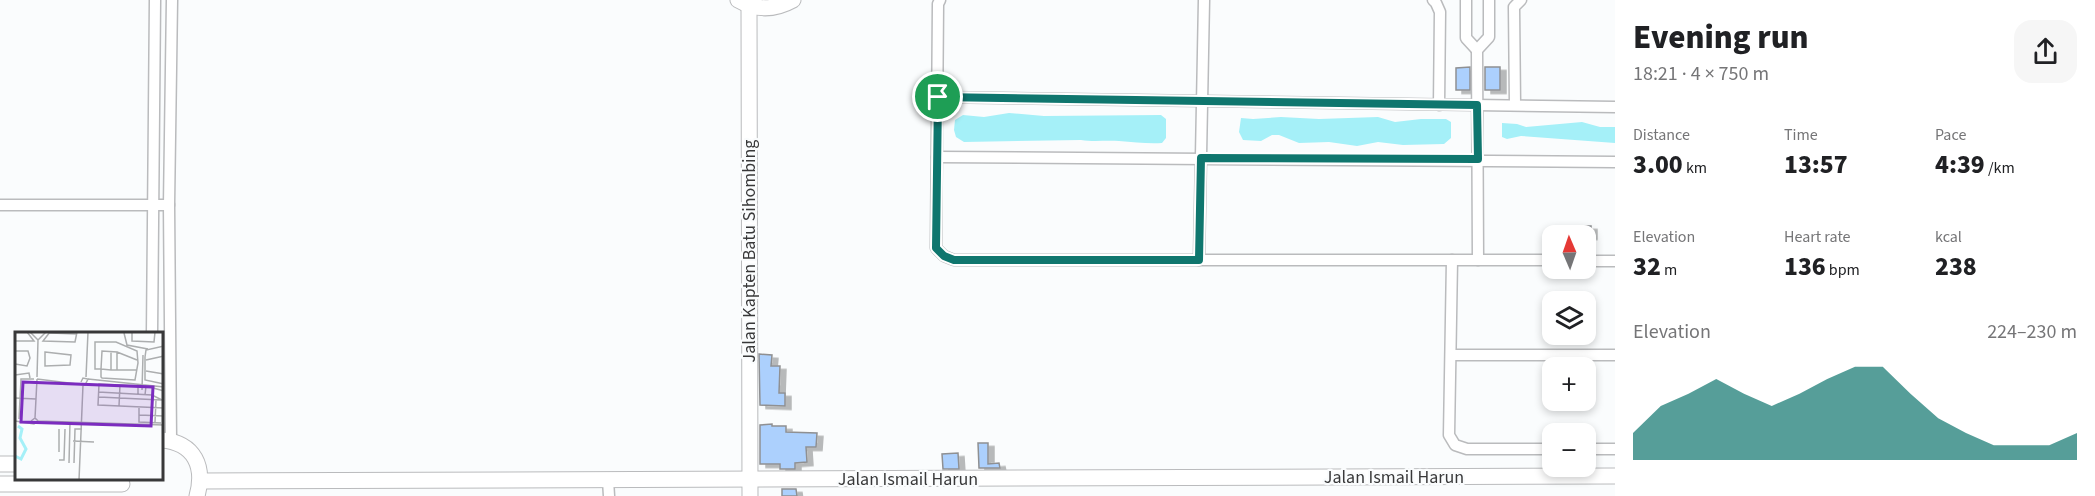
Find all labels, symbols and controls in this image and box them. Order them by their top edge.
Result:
text: Evening run [1633,14,1809,61]
button: share [2014,20,2077,83]
text: 18:21 · 4 × 750 m [1633,60,1769,88]
pin [912,71,963,122]
icon: arrive [921,80,954,113]
text: Distance [1633,124,1690,146]
text: Time [1784,124,1818,146]
text: Pace [1935,124,1966,146]
street label: Jalan Kapten Batu Sihombing [737,140,762,362]
text: 3.00 [1633,146,1683,183]
text: 13:57 [1784,146,1848,183]
text: 4:39 [1935,146,1985,183]
text: km [1683,157,1707,179]
text: /km [1985,157,2015,179]
north arrow [1542,225,1596,279]
map controls [1542,225,1596,477]
text: Elevation [1633,226,1695,248]
text: Heart rate [1784,226,1851,248]
text: kcal [1935,226,1962,248]
text: 32 [1633,248,1661,285]
text: 136 [1784,248,1826,285]
text: 238 [1935,248,1977,285]
text: m [1661,259,1677,281]
text: bpm [1826,259,1860,281]
button: layers [1542,291,1596,345]
text: Elevation [1633,318,1711,346]
text: 224–230 m [1987,318,2077,346]
inset map [15,332,164,481]
button: + [1542,357,1596,411]
button: − [1542,423,1596,477]
street label: Jalan Ismail Harun [1324,465,1464,490]
street label: Jalan Ismail Harun [838,467,978,492]

